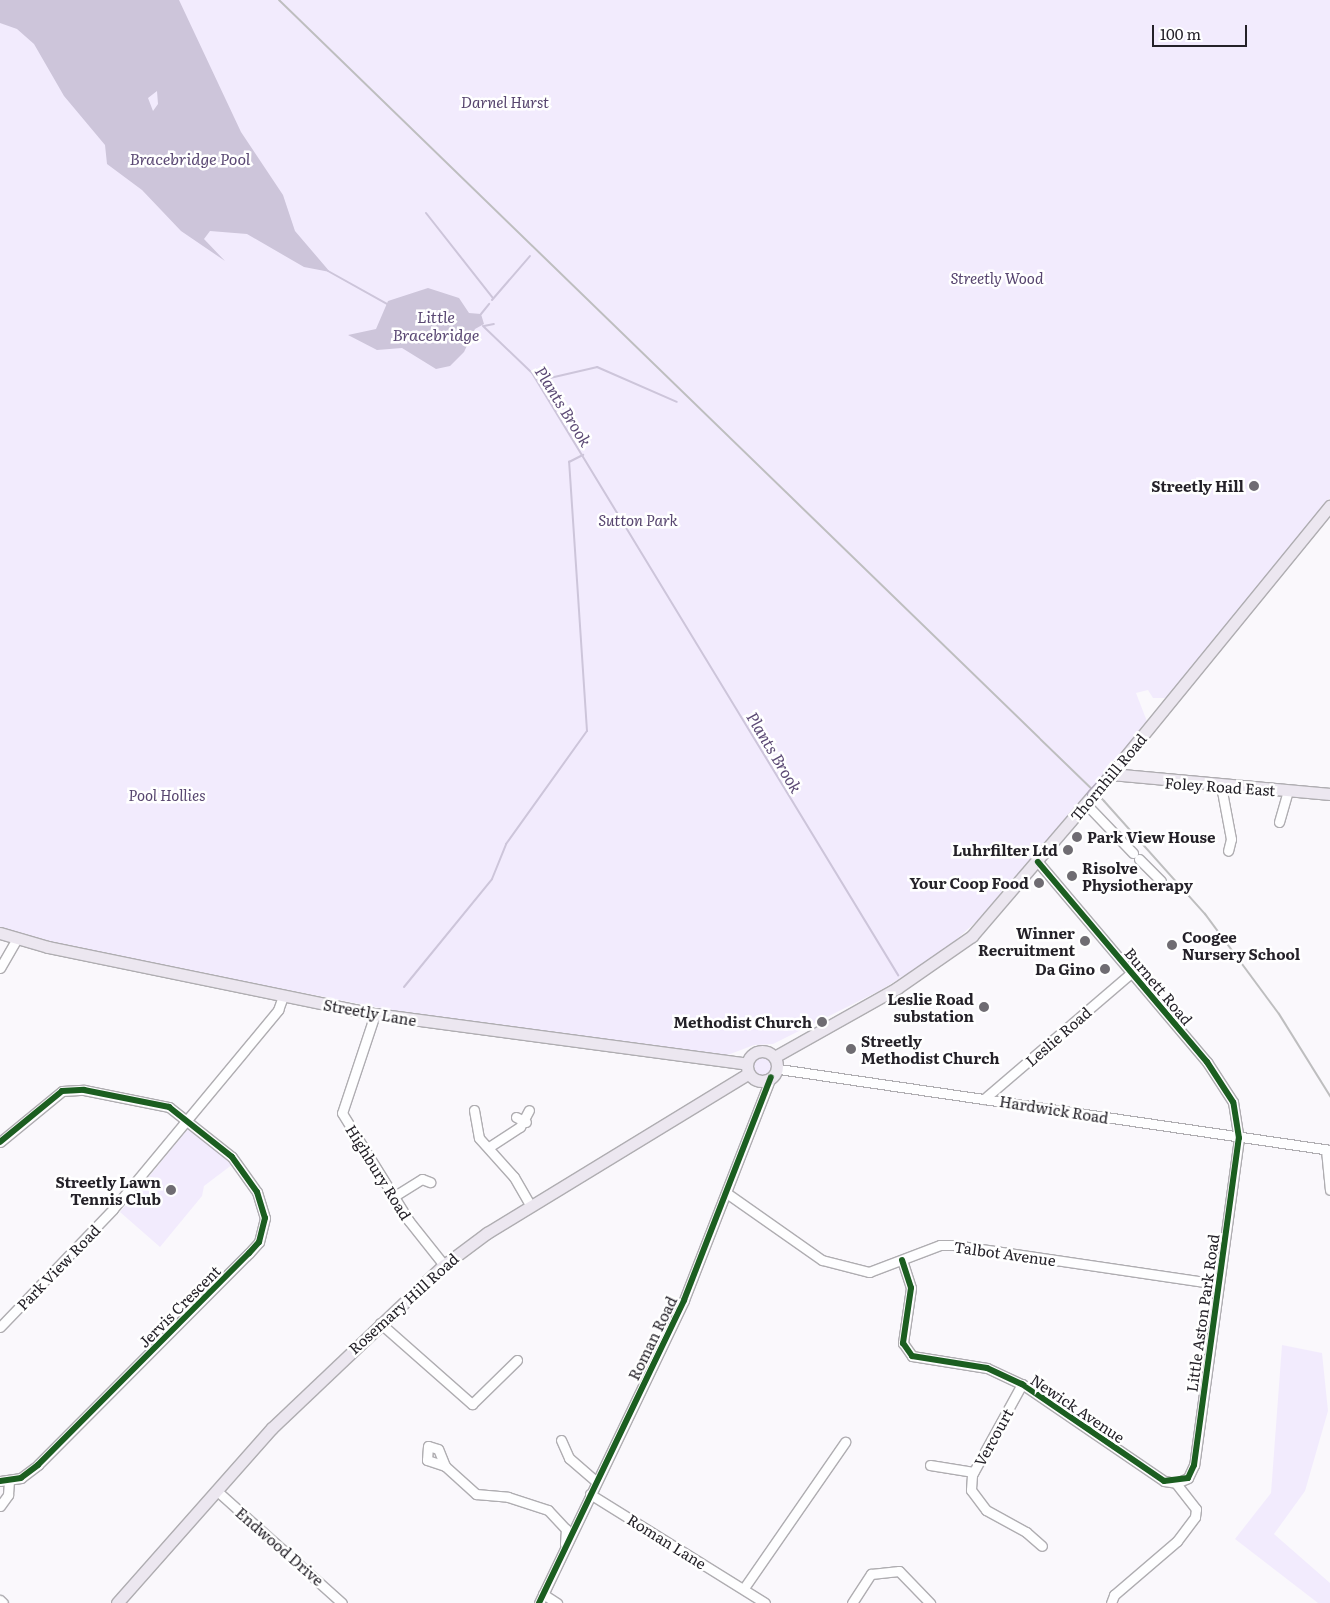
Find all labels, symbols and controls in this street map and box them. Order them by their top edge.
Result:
scale bar [1155,15,1250,47]
text: 100 m [1160,22,1201,45]
park label: Darnel Hurst [461,93,549,111]
water label: Bracebridge Pool [130,148,250,168]
park label: Streetly Wood [950,269,1044,287]
water label: Little Bracebridge [393,306,479,344]
water label: Plants Brook [532,362,596,450]
place label: Streetly Hill [1151,477,1244,495]
marker: Streetly Hill [1248,480,1260,492]
park label: Sutton Park [598,511,678,529]
water label: Plants Brook [743,708,807,796]
street label: Thornhill Road [1066,730,1150,824]
street label: Foley Road East [1164,773,1276,799]
park label: Pool Hollies [128,786,206,804]
place label: Park View House [1087,828,1216,846]
marker: Park View House [1071,831,1083,843]
place label: Luhrfilter Ltd [952,841,1058,859]
marker: Luhrfilter Ltd [1062,844,1074,856]
place label: Risolve Physiotherapy [1082,858,1193,893]
marker: Risolve Physiotherapy [1066,870,1078,882]
place label: Your Coop Food [909,874,1029,892]
marker: Your Coop Food [1033,877,1045,889]
place label: Winner Recruitment [978,923,1075,958]
place label: Coogee Nursery School [1182,927,1300,962]
marker: Winner Recruitment [1079,935,1091,947]
marker: Coogee Nursery School [1166,939,1178,951]
street label: Burnett Road [1121,944,1197,1028]
place label: Da Gino [1035,960,1095,978]
marker: Da Gino [1099,963,1111,975]
place label: Leslie Road substation [887,989,974,1024]
street label: Streetly Lane [322,995,418,1029]
marker: Leslie Road substation [978,1001,990,1013]
street label: Leslie Road [1021,1003,1095,1069]
place label: Methodist Church [673,1013,812,1031]
marker: Methodist Church [816,1016,828,1028]
place label: Streetly Methodist Church [861,1031,1000,1066]
marker: Streetly Methodist Church [845,1043,857,1055]
street label: Hardwick Road [998,1091,1110,1127]
street label: Highbury Road [343,1121,415,1223]
place label: Streetly Lawn Tennis Club [55,1172,161,1207]
marker: Streetly Lawn Tennis Club [165,1184,177,1196]
street label: Park View Road [13,1221,103,1313]
street label: Little Aston Park Road [1182,1233,1222,1393]
street label: Talbot Avenue [953,1237,1057,1269]
street label: Rosemary Hill Road [344,1249,462,1357]
street label: Jervis Crescent [134,1261,224,1351]
street label: Roman Road [624,1293,680,1383]
street label: Newick Avenue [1028,1370,1128,1446]
street label: Vercourt [970,1405,1016,1469]
street label: Endwood Drive [233,1503,327,1589]
street label: Roman Lane [624,1510,710,1572]

